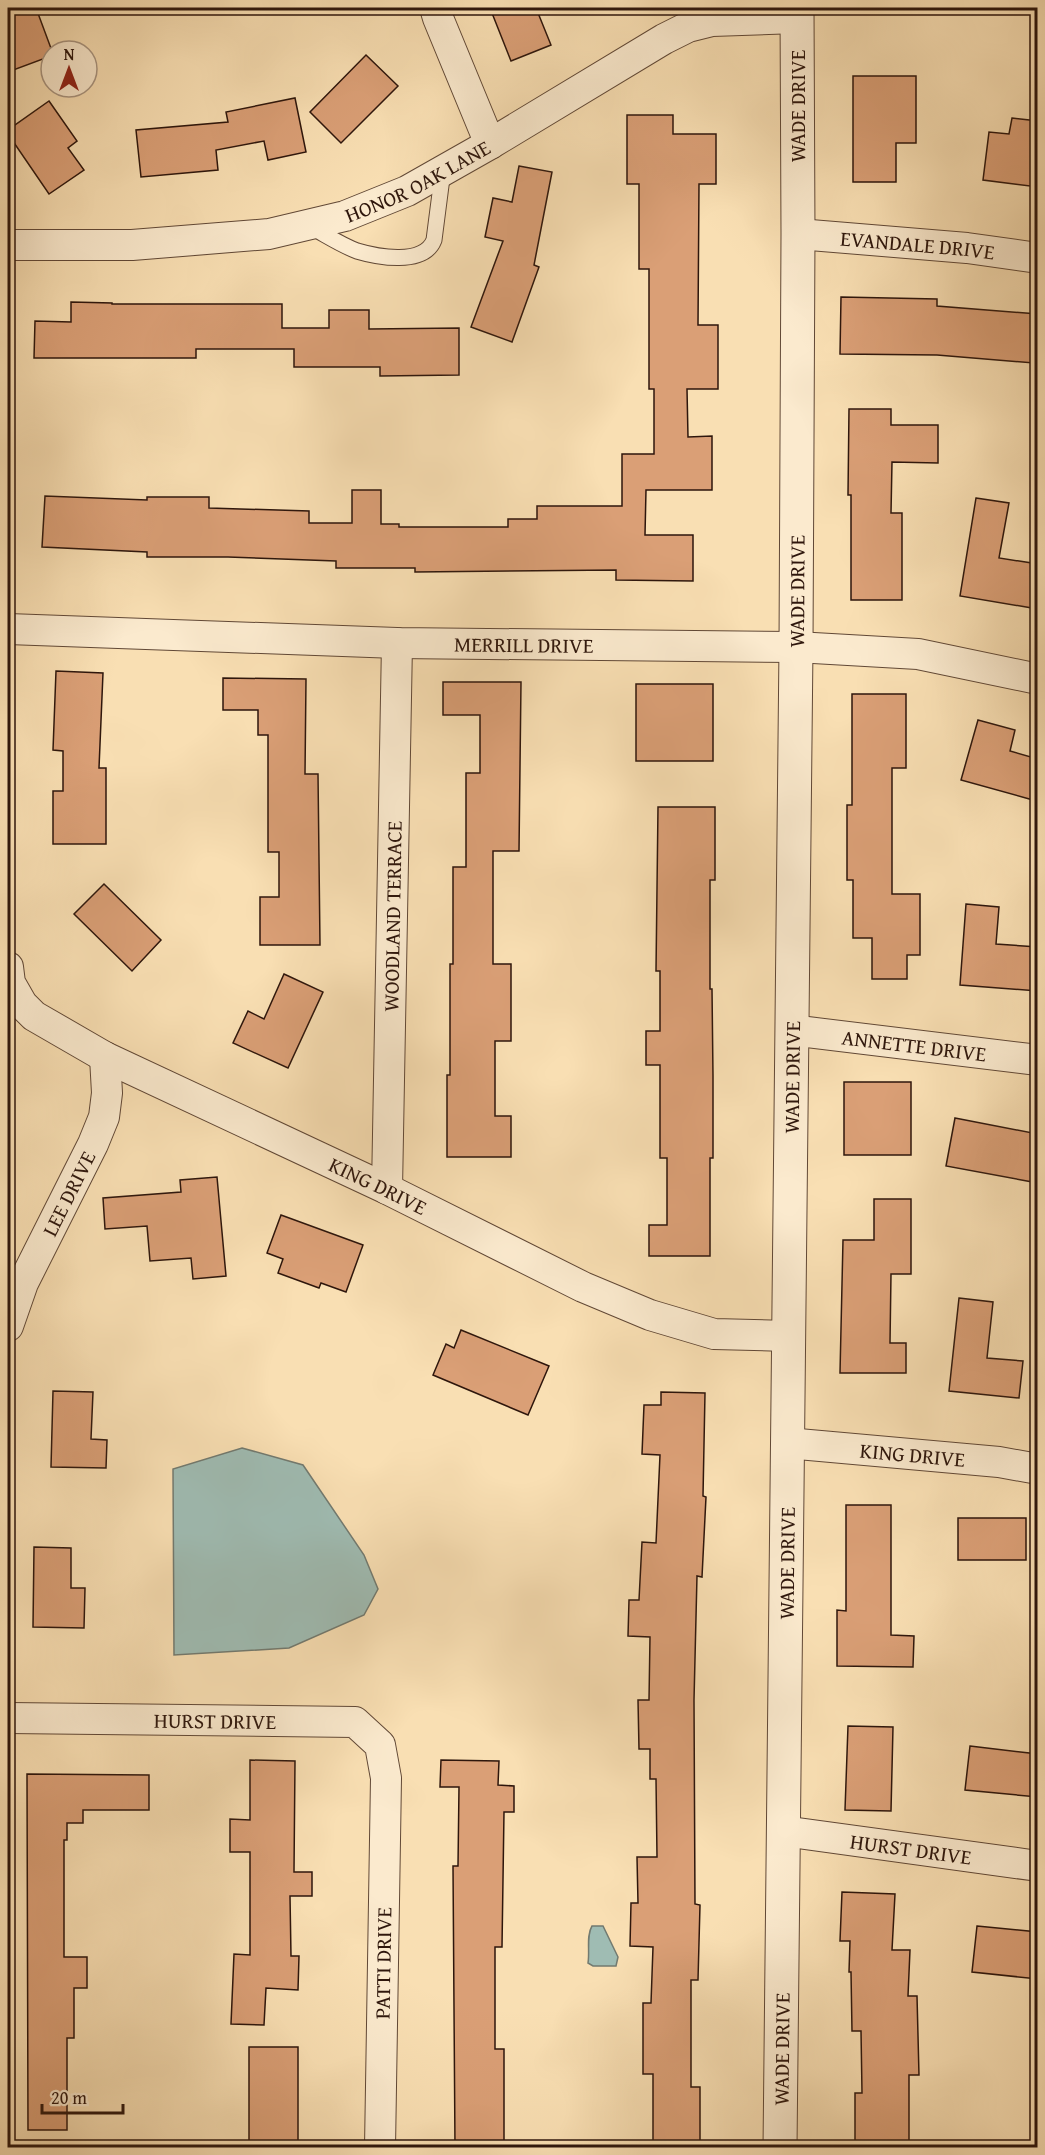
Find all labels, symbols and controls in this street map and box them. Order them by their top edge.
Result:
north arrow [39,39,99,99]
text: N [64,42,75,66]
street label: WADE DRIVE [782,49,813,162]
street label: HONOR OAK LANE [340,131,496,230]
street label: EVANDALE DRIVE [839,222,997,267]
street label: WADE DRIVE [780,534,812,648]
street label: MERRILL DRIVE [454,628,594,660]
street label: WOODLAND TERRACE [375,820,409,1012]
street label: WADE DRIVE [775,1020,808,1134]
street label: ANNETTE DRIVE [840,1021,988,1069]
street label: LEE DRIVE [34,1145,103,1241]
street label: KING DRIVE [324,1149,433,1222]
street label: KING DRIVE [859,1434,967,1474]
street label: WADE DRIVE [770,1506,802,1620]
street label: HURST DRIVE [154,1704,277,1737]
street label: HURST DRIVE [848,1825,974,1872]
street label: PATTI DRIVE [367,1906,399,2019]
street label: WADE DRIVE [765,1992,797,2106]
scale bar [42,2077,123,2115]
text: 20 m [51,2084,87,2111]

